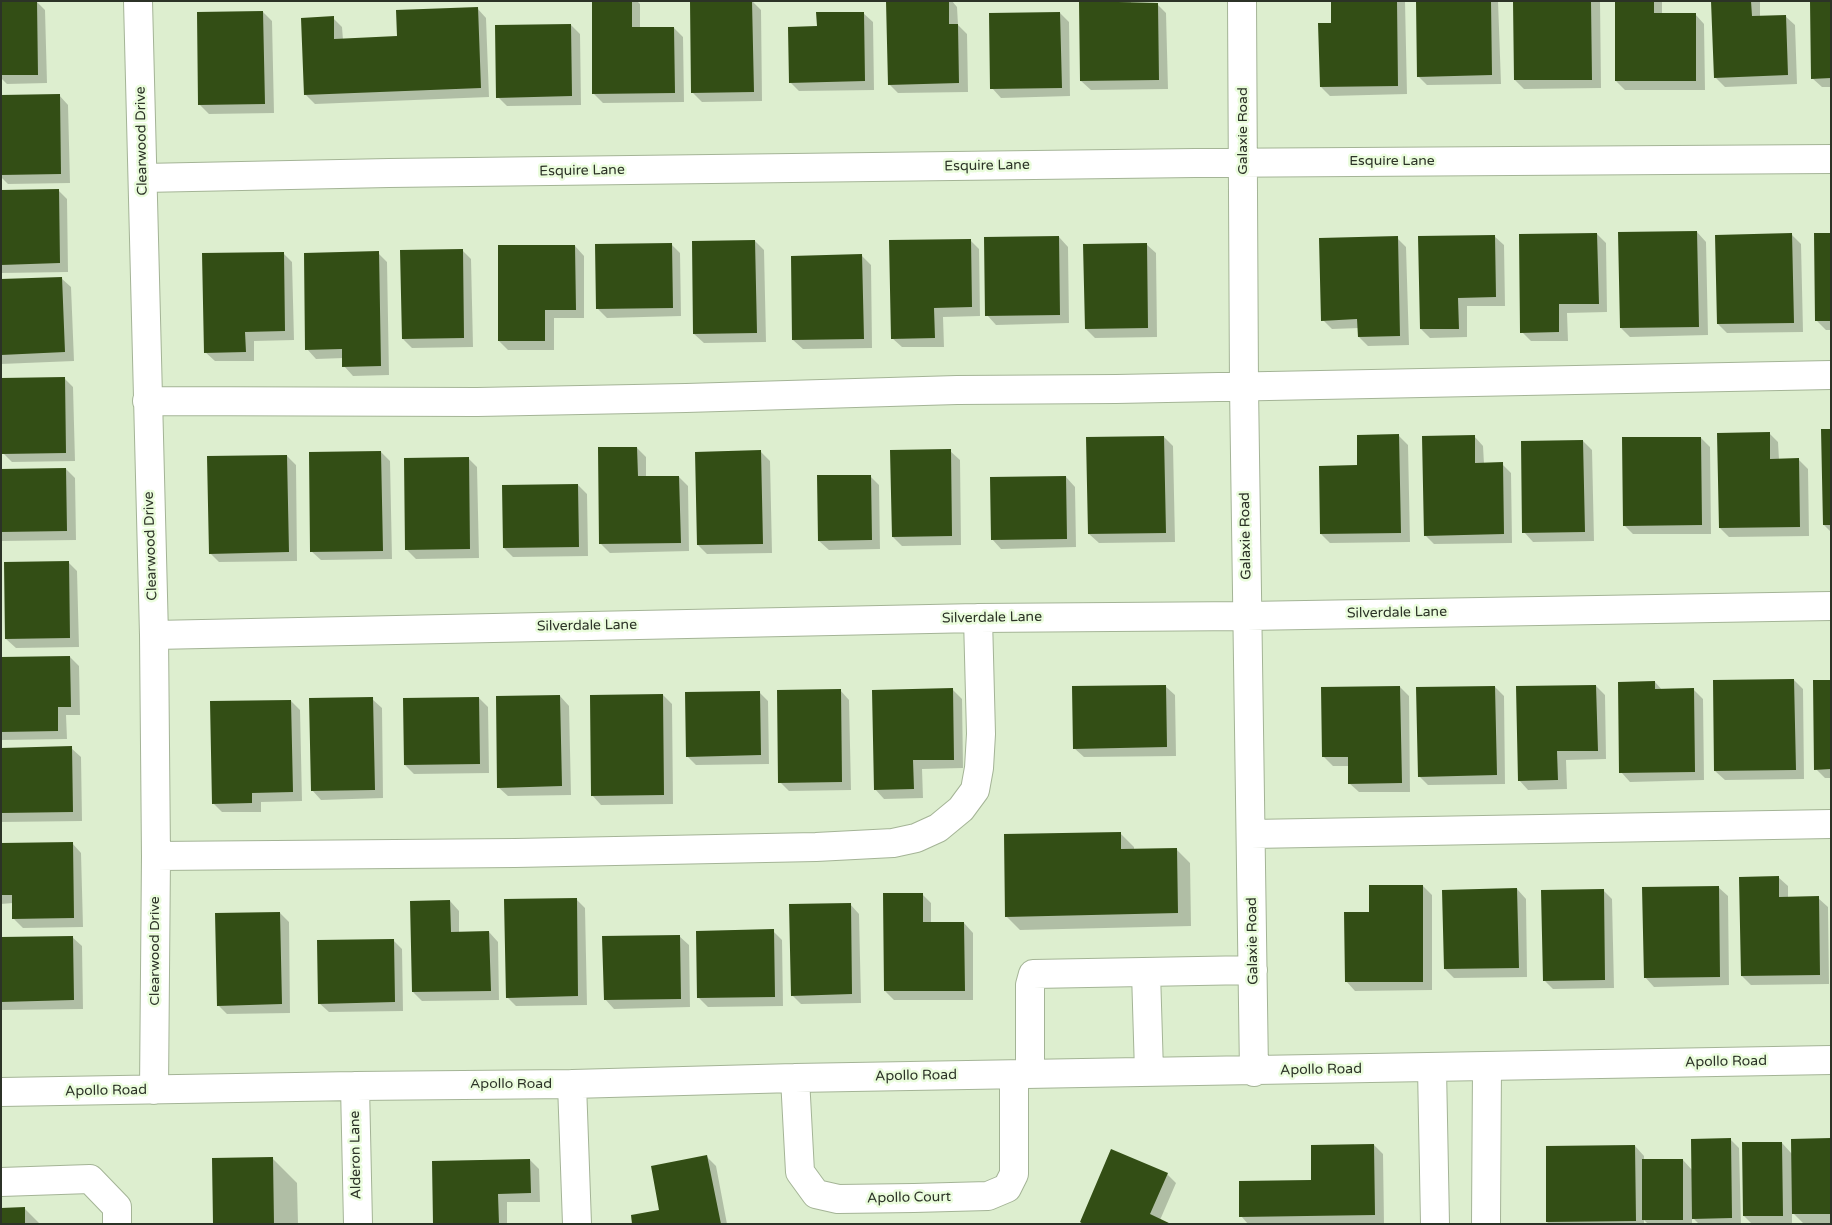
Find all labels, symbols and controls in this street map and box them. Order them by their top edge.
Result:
street label: Clearwood Drive [133,86,151,196]
street label: Galaxie Road [1235,87,1251,175]
street label: Esquire Lane [1349,153,1435,169]
street label: Esquire Lane [944,157,1030,175]
street label: Esquire Lane [539,162,625,180]
street label: Clearwood Drive [141,491,161,601]
street label: Galaxie Road [1237,492,1255,580]
street label: Silverdale Lane [1347,604,1447,622]
street label: Silverdale Lane [942,609,1042,627]
street label: Silverdale Lane [537,617,637,635]
street label: Clearwood Drive [147,896,163,1006]
street label: Galaxie Road [1244,897,1262,985]
street label: Apollo Road [1685,1053,1767,1071]
street label: Apollo Road [1280,1061,1362,1079]
street label: Apollo Road [875,1067,957,1085]
street label: Apollo Road [470,1076,552,1092]
street label: Apollo Road [65,1082,147,1100]
street label: Alderon Lane [347,1110,365,1200]
street label: Apollo Court [867,1189,951,1207]

